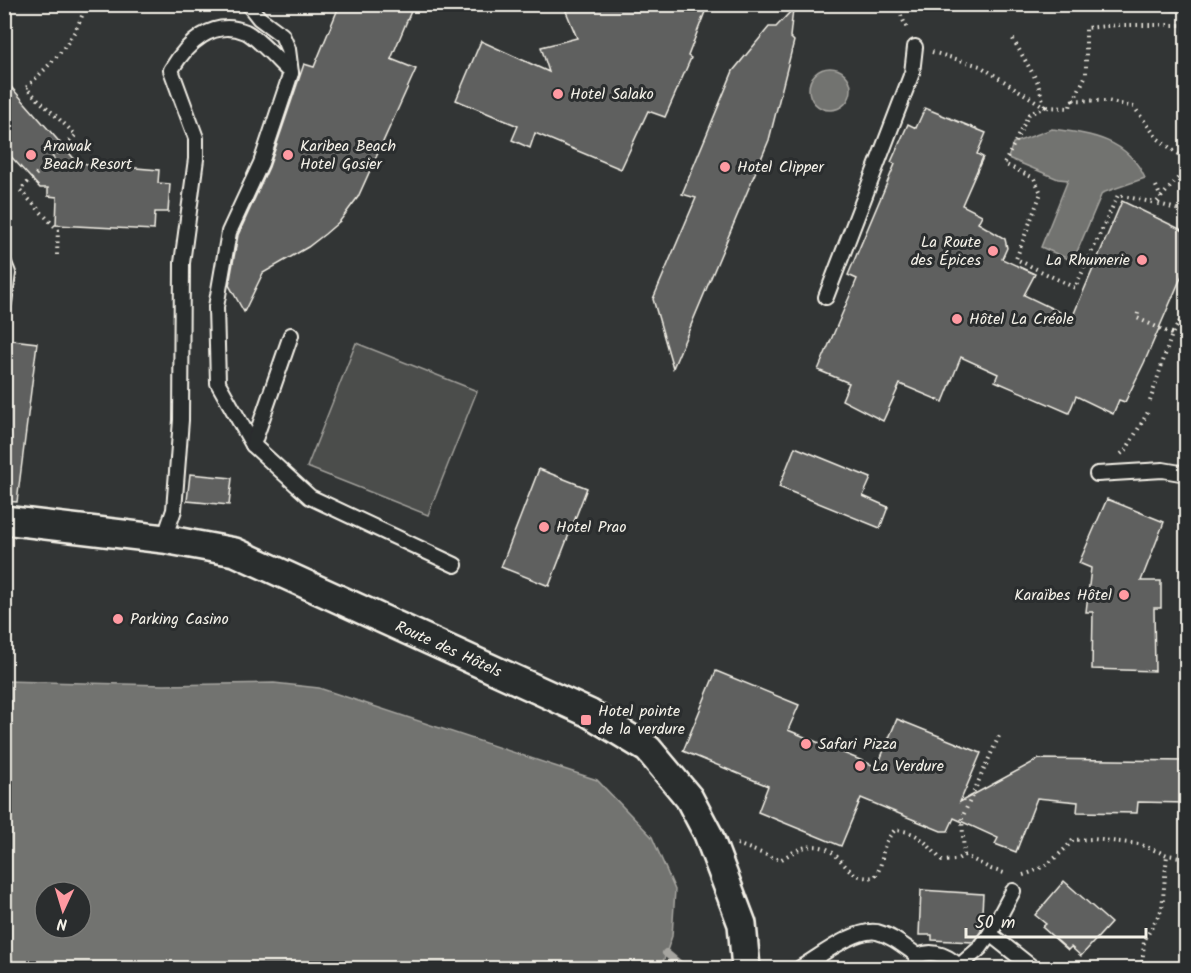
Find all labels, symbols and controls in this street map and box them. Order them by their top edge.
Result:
place label: Hotel Salako [570,82,654,107]
marker: Hotel Salako [551,87,565,101]
place label: Arawak Beach Resort [43,134,133,177]
place label: Karibea Beach Hotel Gosier [300,134,396,177]
marker: Arawak Beach Resort [24,148,38,162]
marker: Karibea Beach Hotel Gosier [281,148,295,162]
place label: Hotel Clipper [737,155,826,180]
marker: Hotel Clipper [718,160,732,174]
place label: La Route des Épices [911,230,981,273]
marker: La Route des Épices [986,244,1000,258]
place label: La Rhumerie [1045,248,1130,273]
marker: La Rhumerie [1135,253,1149,267]
place label: Hôtel La Créole [969,307,1074,332]
marker: Hôtel La Créole [950,312,964,326]
place label: Hotel Prao [556,515,626,540]
marker: Hotel Prao [537,520,551,534]
place label: Karaïbes Hôtel [1014,583,1112,608]
marker: Karaïbes Hôtel [1117,588,1131,602]
place label: Parking Casino [130,607,229,632]
marker: Parking Casino [111,612,125,626]
street label: Route des Hôtels [391,614,506,684]
place label: Hotel pointe de la verdure [598,699,685,742]
marker: Hotel pointe de la verdure [579,713,593,727]
place label: Safari Pizza [818,732,897,757]
marker: Safari Pizza [799,737,813,751]
place label: La Verdure [872,754,944,779]
marker: La Verdure [853,759,867,773]
north arrow [33,880,93,940]
scale bar [966,901,1146,939]
text: 50 m [975,909,1015,938]
text: N [56,911,68,936]

